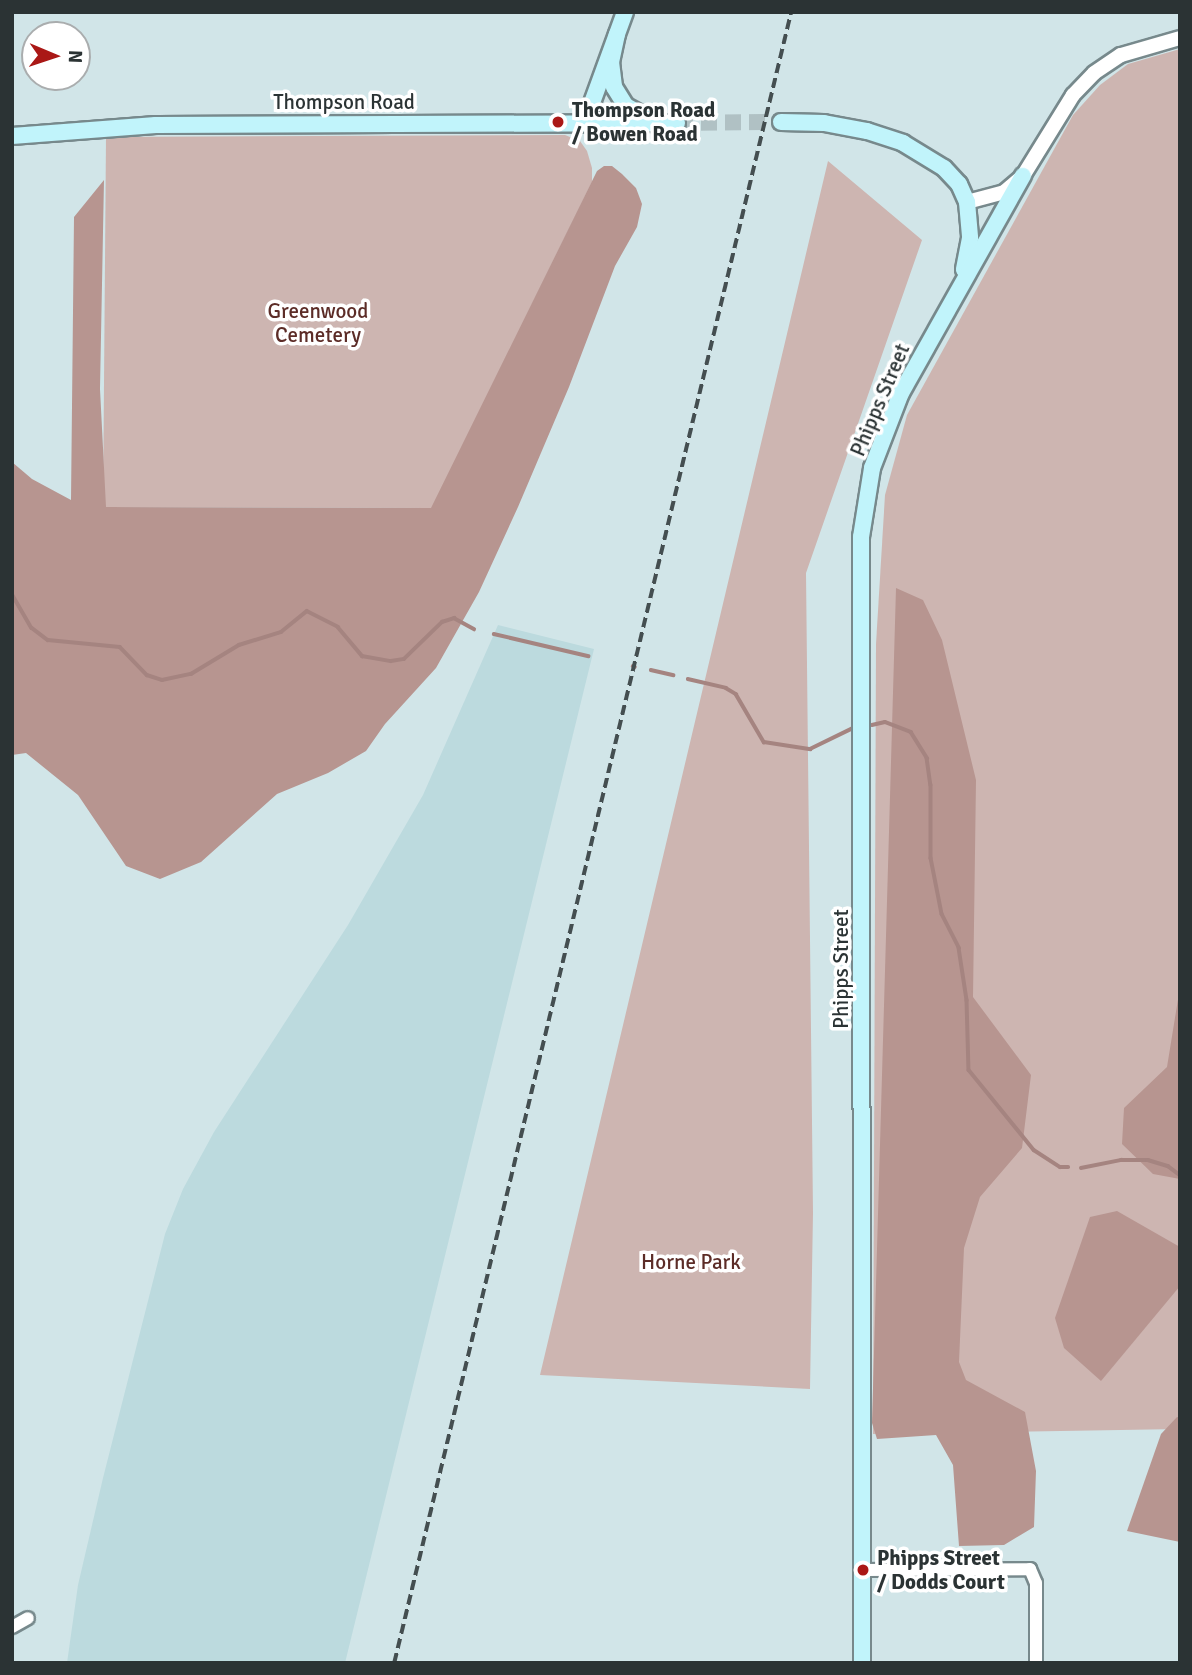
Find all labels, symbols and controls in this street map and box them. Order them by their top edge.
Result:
north arrow [21,21,91,91]
text: N [63,50,87,64]
street label: Thompson Road [273,89,415,115]
place label: Thompson Road / Bowen Road [572,97,715,147]
marker: Thompson Road / Bowen Road [550,114,566,130]
park label: Greenwood Cemetery [268,298,368,348]
street label: Phipps Street [845,340,915,460]
street label: Phipps Street [828,909,854,1029]
park label: Horne Park [641,1249,741,1275]
place label: Phipps Street / Dodds Court [877,1545,1005,1595]
marker: Phipps Street / Dodds Court [855,1562,871,1578]

